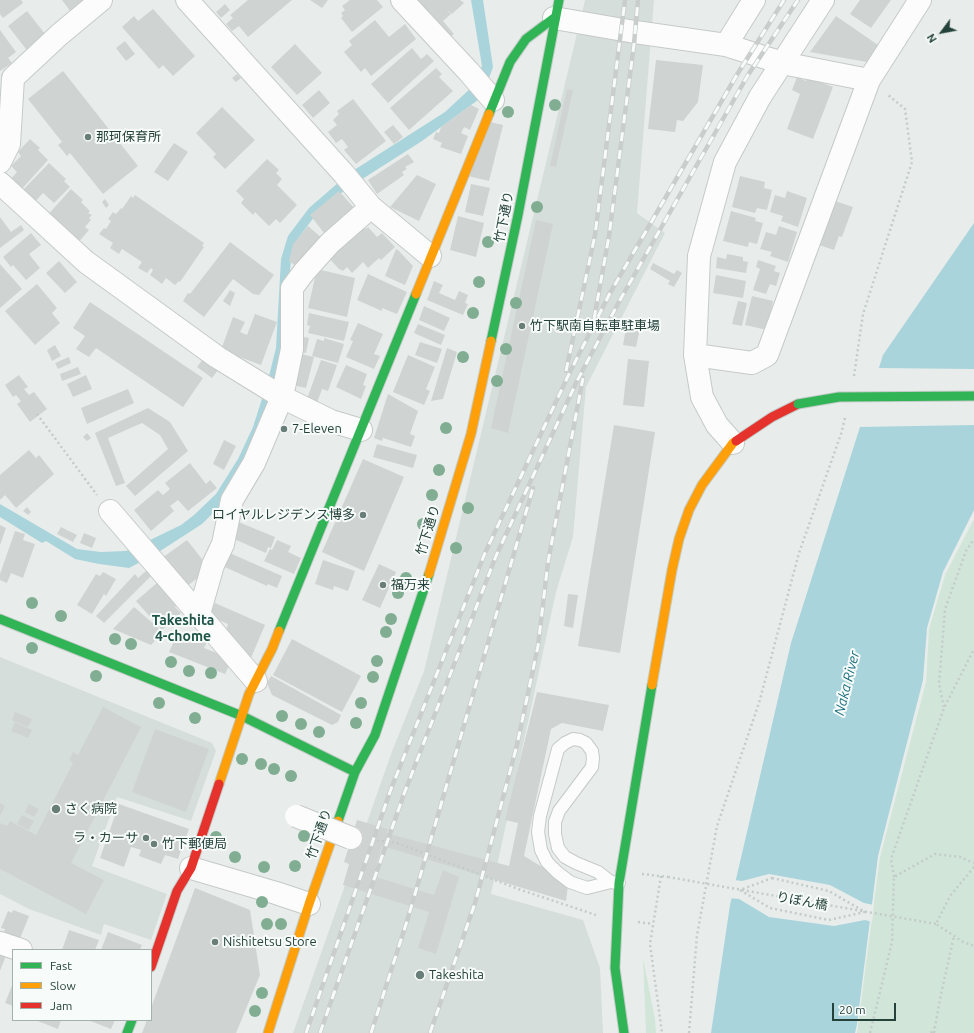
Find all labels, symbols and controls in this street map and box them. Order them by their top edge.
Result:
north arrow [922,12,962,52]
text: N [925,32,939,45]
place label: 那珂保育所 [96,129,161,145]
marker: 那珂保育所 [83,132,93,142]
street label: 竹下通り [491,190,517,244]
place label: 竹下駅南自転車駐車場 [530,318,660,334]
marker: 竹下駅南自転車駐車場 [517,321,527,331]
place label: 7-Eleven [292,421,342,437]
marker: 7-Eleven [279,424,289,434]
street label: 竹下通り [413,503,443,557]
place label: ロイヤルレジデンス博多 [212,507,355,523]
marker: ロイヤルレジデンス博多 [358,510,368,520]
place label: 福万来 [391,577,430,593]
marker: 福万来 [378,580,388,590]
district label: Takeshita 4-chome [152,612,214,644]
water label: Naka River [831,649,863,717]
place label: さく病院 [65,801,117,817]
marker: さく病院 [50,803,62,815]
street label: 竹下通り [303,807,335,861]
place label: ラ・カーサ [73,830,138,846]
marker: ラ・カーサ [141,833,151,843]
place label: 竹下郵便局 [162,836,227,852]
marker: 竹下郵便局 [149,839,159,849]
street label: りぼん橋 [775,889,829,913]
place label: Nishitetsu Store [223,934,317,950]
marker: Nishitetsu Store [210,937,220,947]
legend [12,949,152,1021]
text: Fast [50,959,72,972]
place label: Takeshita [429,967,484,983]
marker: Takeshita [414,969,426,981]
text: Slow [50,979,76,992]
scale bar [834,995,898,1021]
text: Jam [50,999,72,1012]
text: 20 m [839,1003,866,1016]

